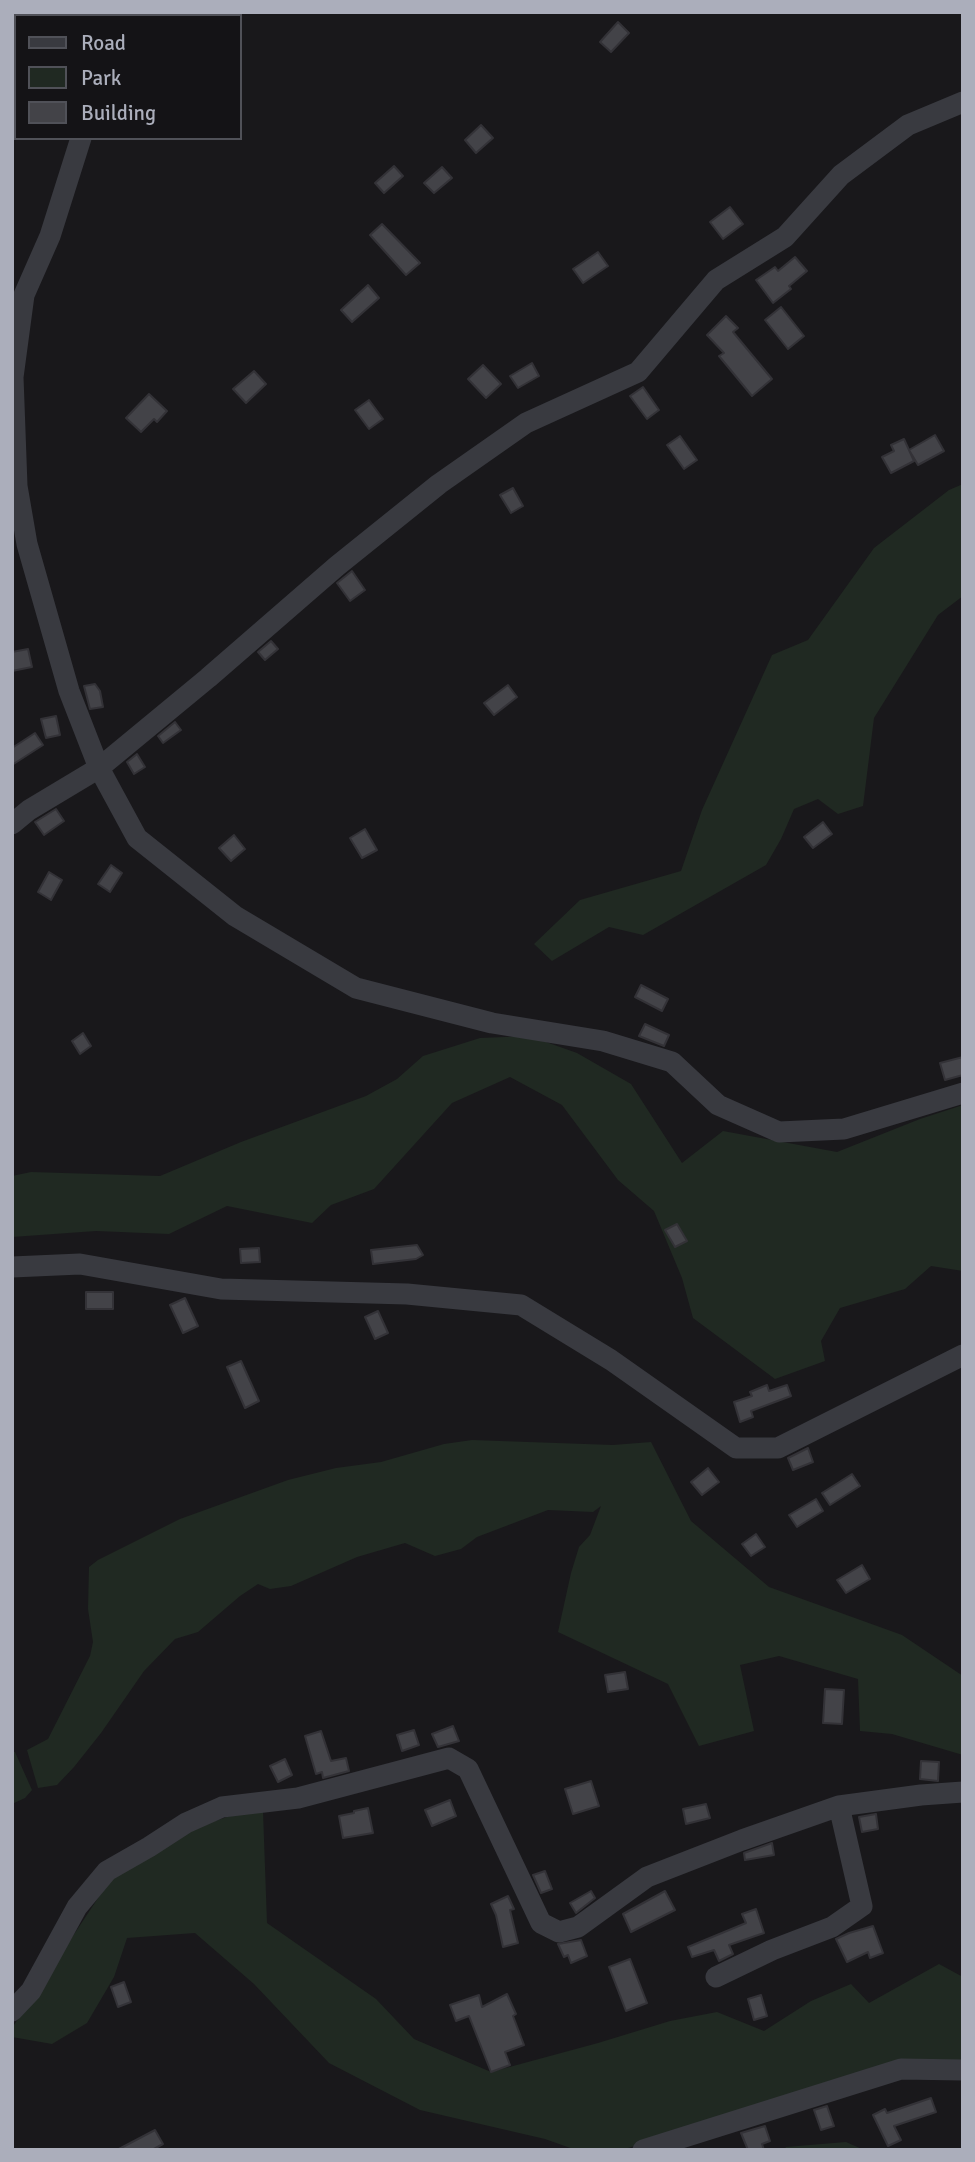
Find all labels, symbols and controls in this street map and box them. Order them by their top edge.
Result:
legend [14,14,242,140]
text: Road [81,30,126,56]
text: Park [81,65,121,91]
text: Building [81,100,156,126]

